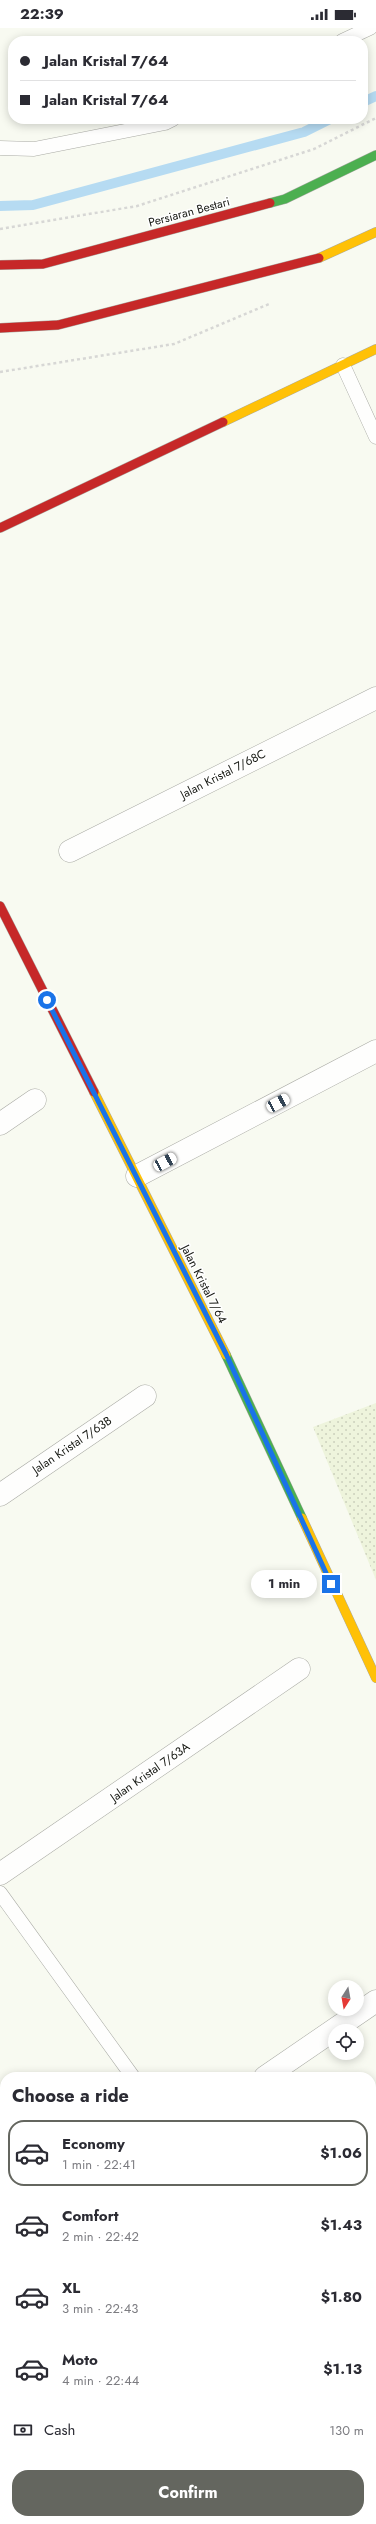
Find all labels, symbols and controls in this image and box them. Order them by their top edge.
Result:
text: 22:39 [20,3,64,25]
text: Jalan Kristal 7/64 [44,50,169,72]
text: Jalan Kristal 7/64 [44,89,169,111]
street label: Persiaran Bestari [146,192,232,232]
street label: Jalan Kristal 7/68C [175,745,269,804]
route start [38,991,56,1009]
car [265,1092,291,1114]
car [152,1151,178,1173]
street label: Jalan Kristal 7/64 [176,1240,232,1326]
street label: Jalan Kristal 7/63B [27,1412,116,1479]
callout: 1 min [251,1570,317,1598]
text: 1 min [268,1574,300,1593]
route end [322,1575,340,1593]
street label: Jalan Kristal 7/63A [105,1738,193,1807]
north arrow [328,1980,364,2016]
map controls [328,1980,364,2060]
button: locate [328,2024,364,2060]
text: Choose a ride [12,2083,129,2109]
text: Economy [62,2133,125,2155]
icon: car [14,2135,50,2171]
text: $1.06 [320,2142,362,2164]
text: 1 min · 22:41 [62,2155,136,2174]
text: Comfort [62,2205,119,2227]
icon: car [14,2207,50,2243]
text: $1.43 [320,2214,362,2236]
text: 2 min · 22:42 [62,2227,139,2246]
text: XL [62,2277,80,2299]
icon: car [14,2279,50,2315]
text: $1.80 [321,2286,362,2308]
text: 3 min · 22:43 [62,2299,138,2318]
text: Moto [62,2349,98,2371]
icon: car [14,2351,50,2387]
text: $1.13 [323,2358,362,2380]
text: 4 min · 22:44 [62,2371,139,2390]
icon: cash [12,2419,34,2441]
text: Cash [44,2419,75,2441]
text: 130 m [329,2421,364,2440]
button: Confirm [12,2470,364,2516]

